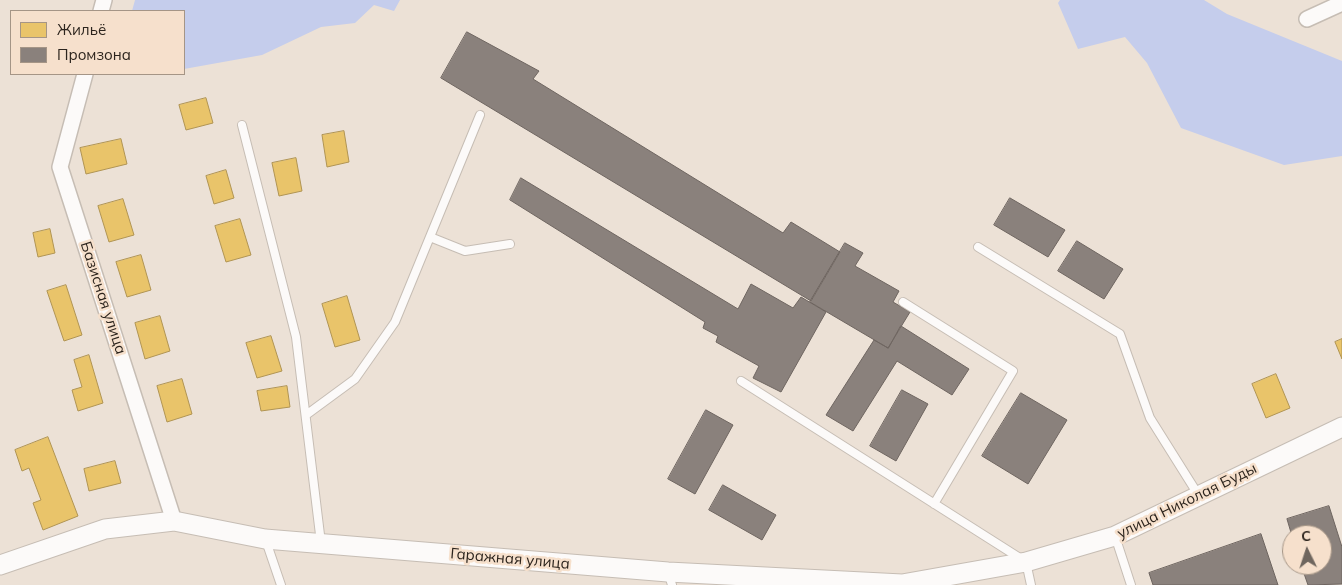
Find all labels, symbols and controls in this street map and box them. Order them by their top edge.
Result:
legend [10,10,185,75]
text: Жильё [57,20,106,39]
text: Промзона [57,45,131,64]
street label: Базисная улица [76,239,130,357]
street label: улица Николая Буды [1114,459,1260,543]
north arrow [1282,525,1332,575]
text: С [1301,527,1311,545]
street label: Гаражная улица [450,545,570,573]

